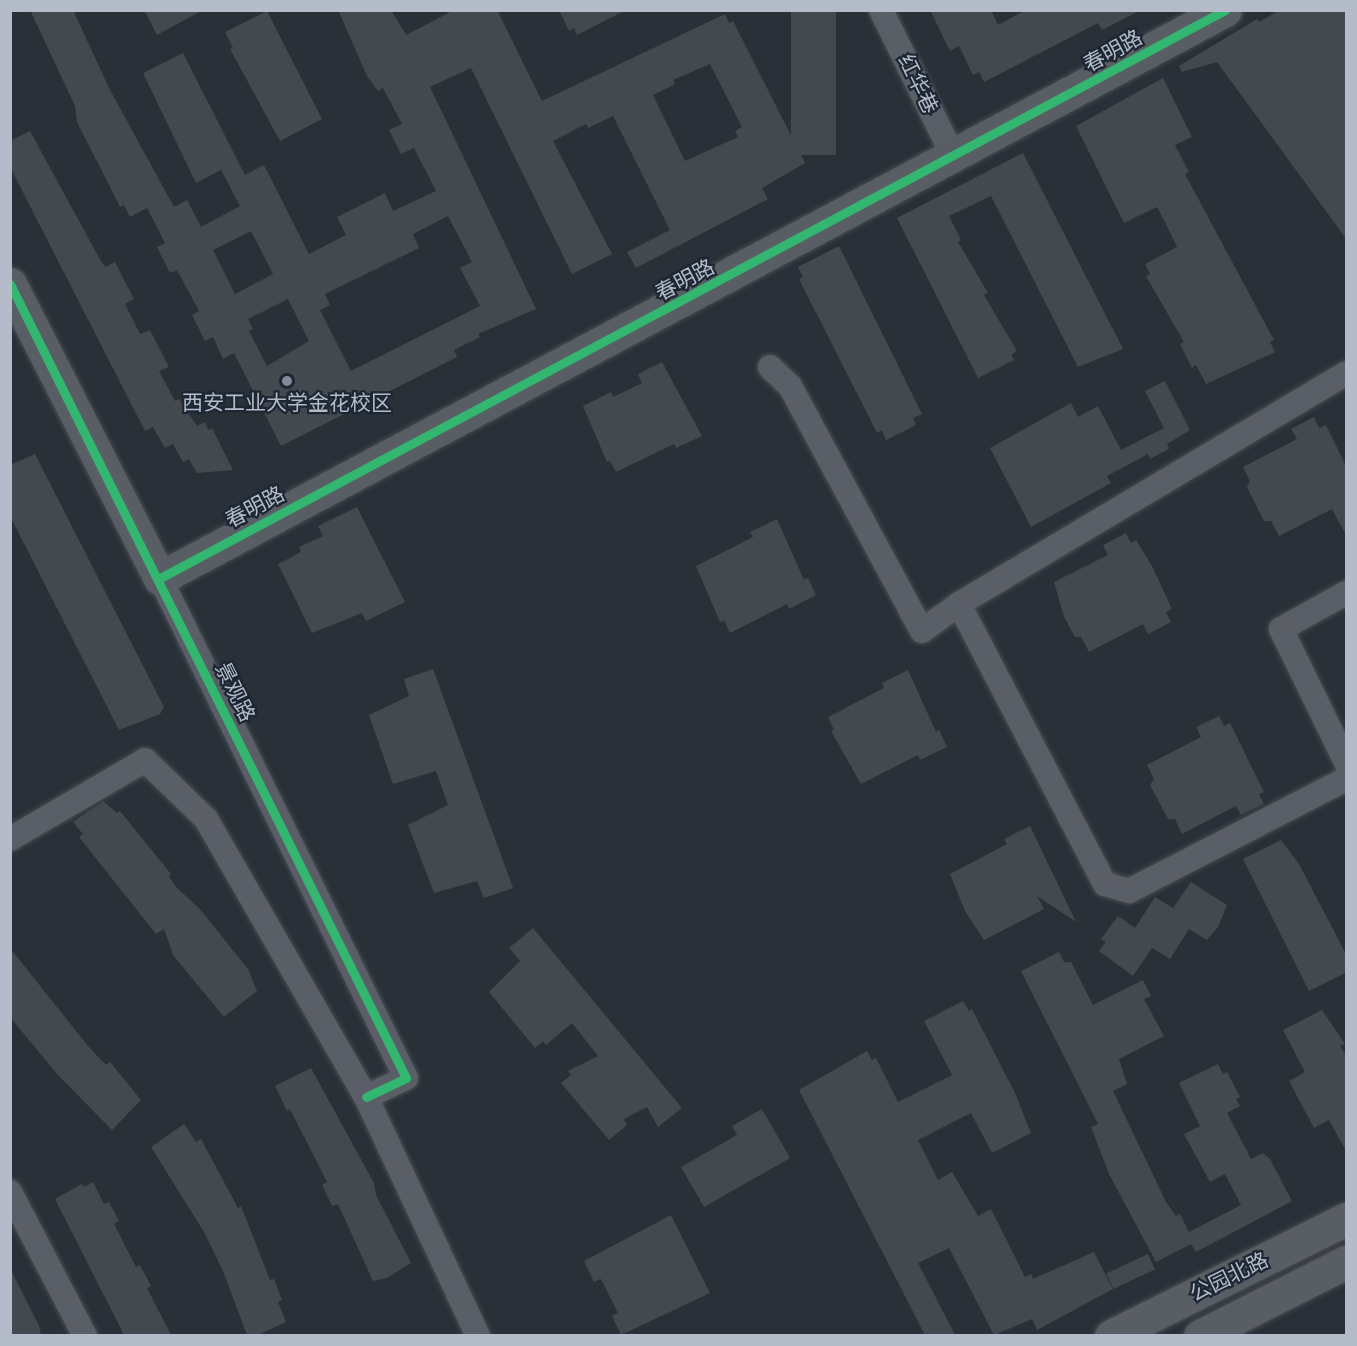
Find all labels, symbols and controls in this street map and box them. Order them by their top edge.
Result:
street label: 春明路 [1079,25,1147,77]
street label: 红华巷 [893,50,943,118]
street label: 春明路 [651,254,719,306]
marker: 西安工业大学金花校区 [280,374,294,388]
place label: 西安工业大学金花校区 [182,390,392,416]
street label: 春明路 [221,481,289,533]
street label: 景观路 [210,658,260,726]
street label: 公园北路 [1186,1247,1272,1307]

